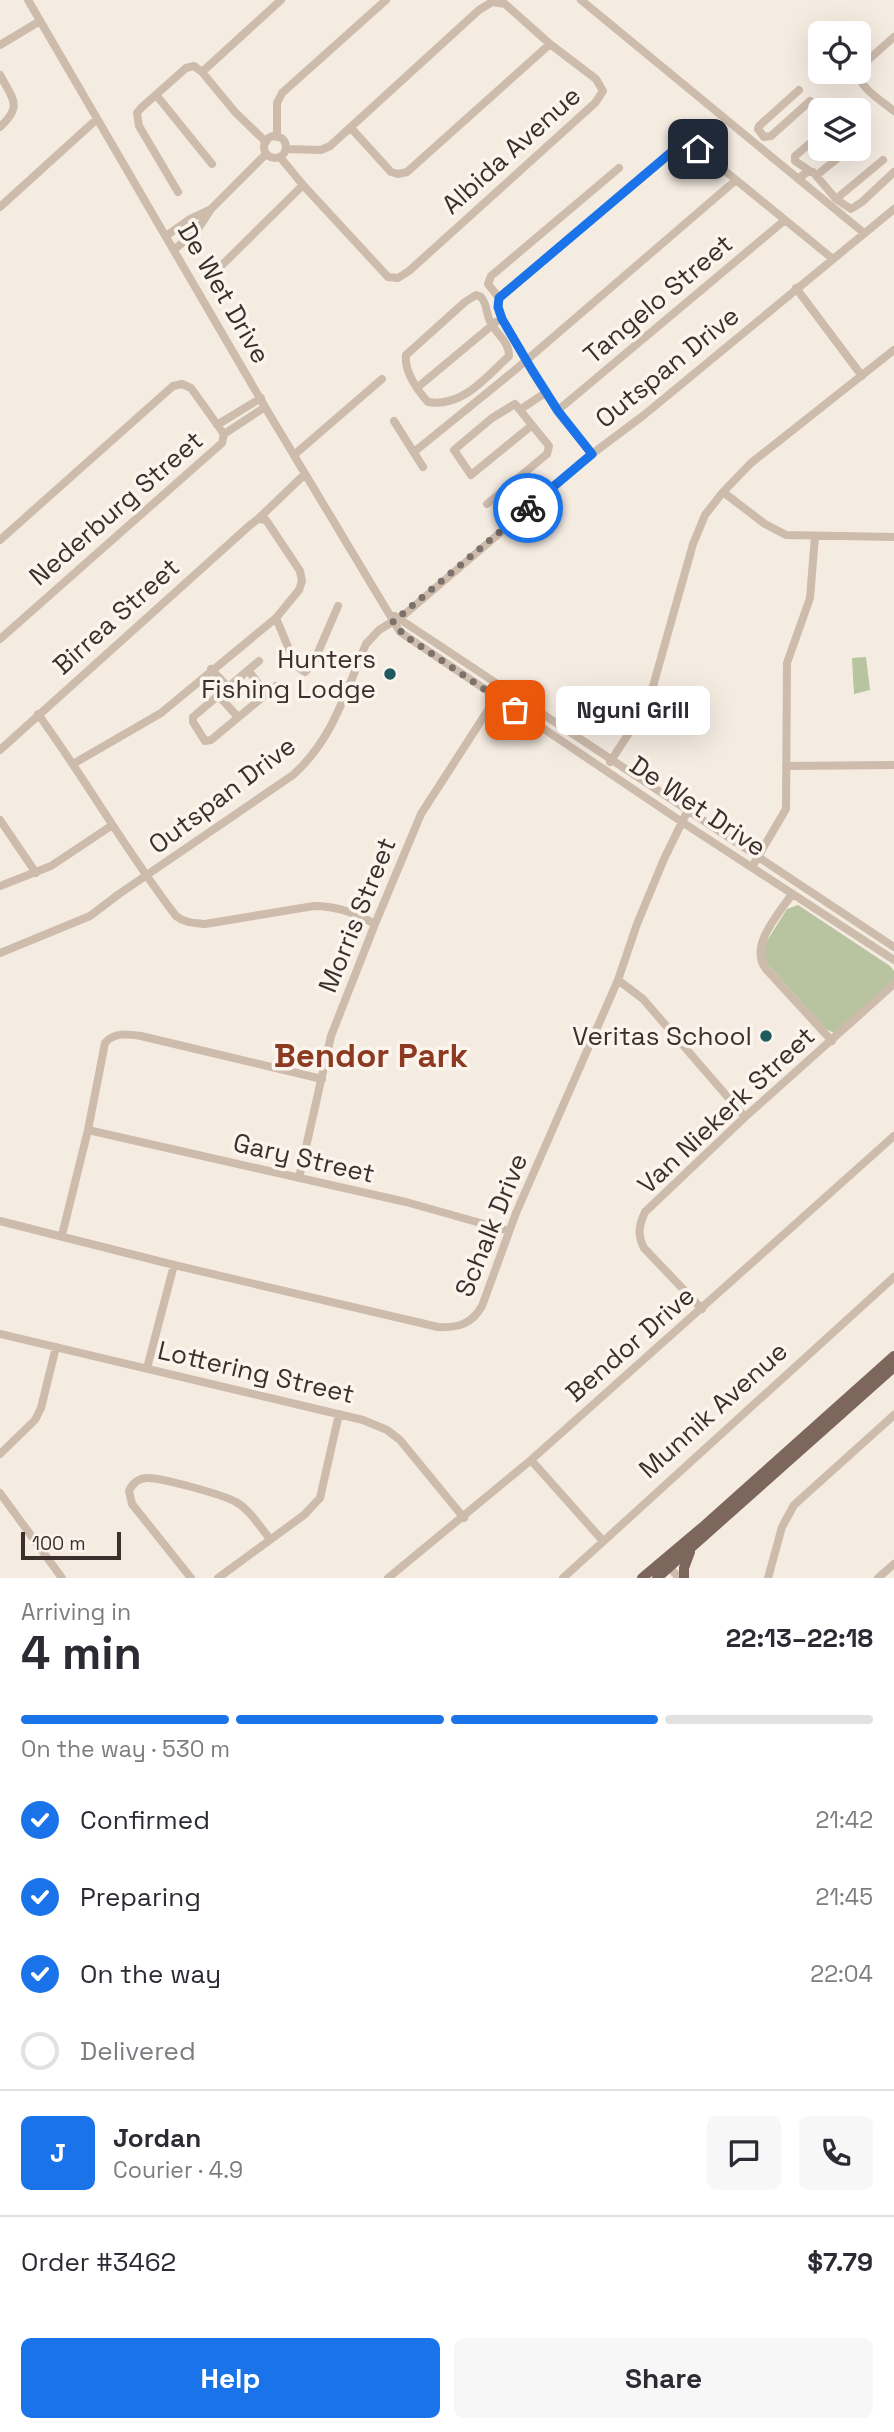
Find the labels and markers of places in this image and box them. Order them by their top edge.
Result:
pin [668,119,728,179]
place label: Hunters Fishing Lodge [201,642,376,706]
marker: Hunters Fishing Lodge [382,666,398,682]
pin [485,680,545,740]
callout: Nguni Grill [557,686,711,734]
place label: Veritas School [572,1019,752,1053]
marker: Veritas School [758,1028,774,1044]

